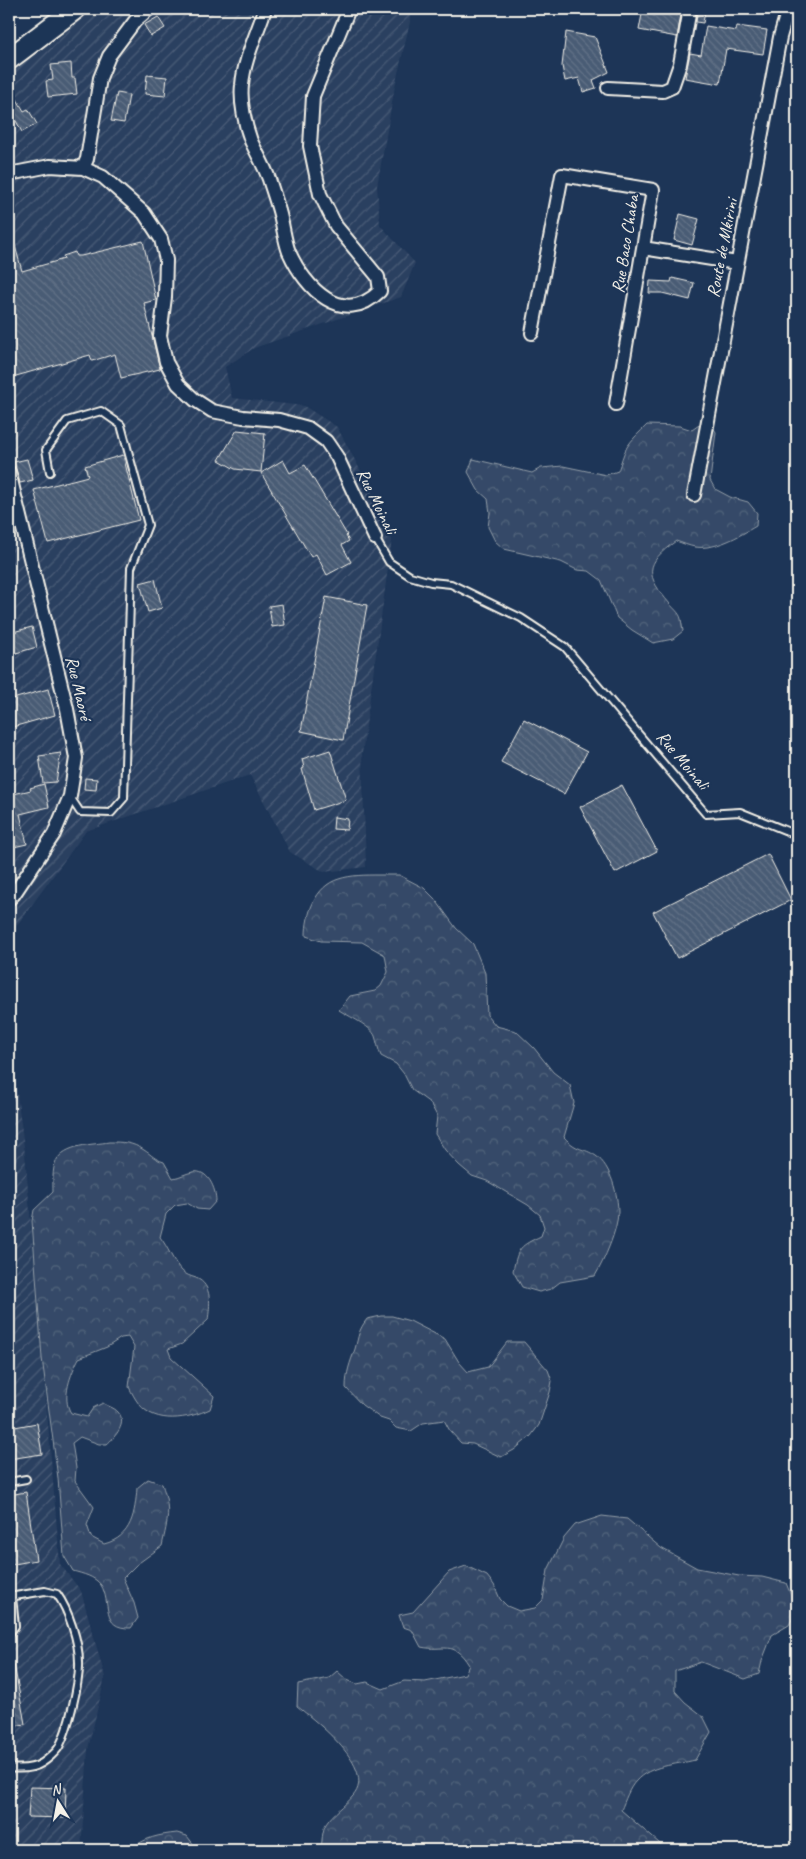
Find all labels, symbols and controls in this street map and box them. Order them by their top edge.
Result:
street label: Rue Baco Chaba [606,192,644,295]
street label: Route de Mkirini [702,194,743,299]
street label: Rue Moinali [352,465,403,540]
street label: Rue Maoré [61,654,98,725]
street label: Rue Moinali [652,726,716,796]
north arrow [32,1776,82,1826]
text: N [50,1780,64,1799]

